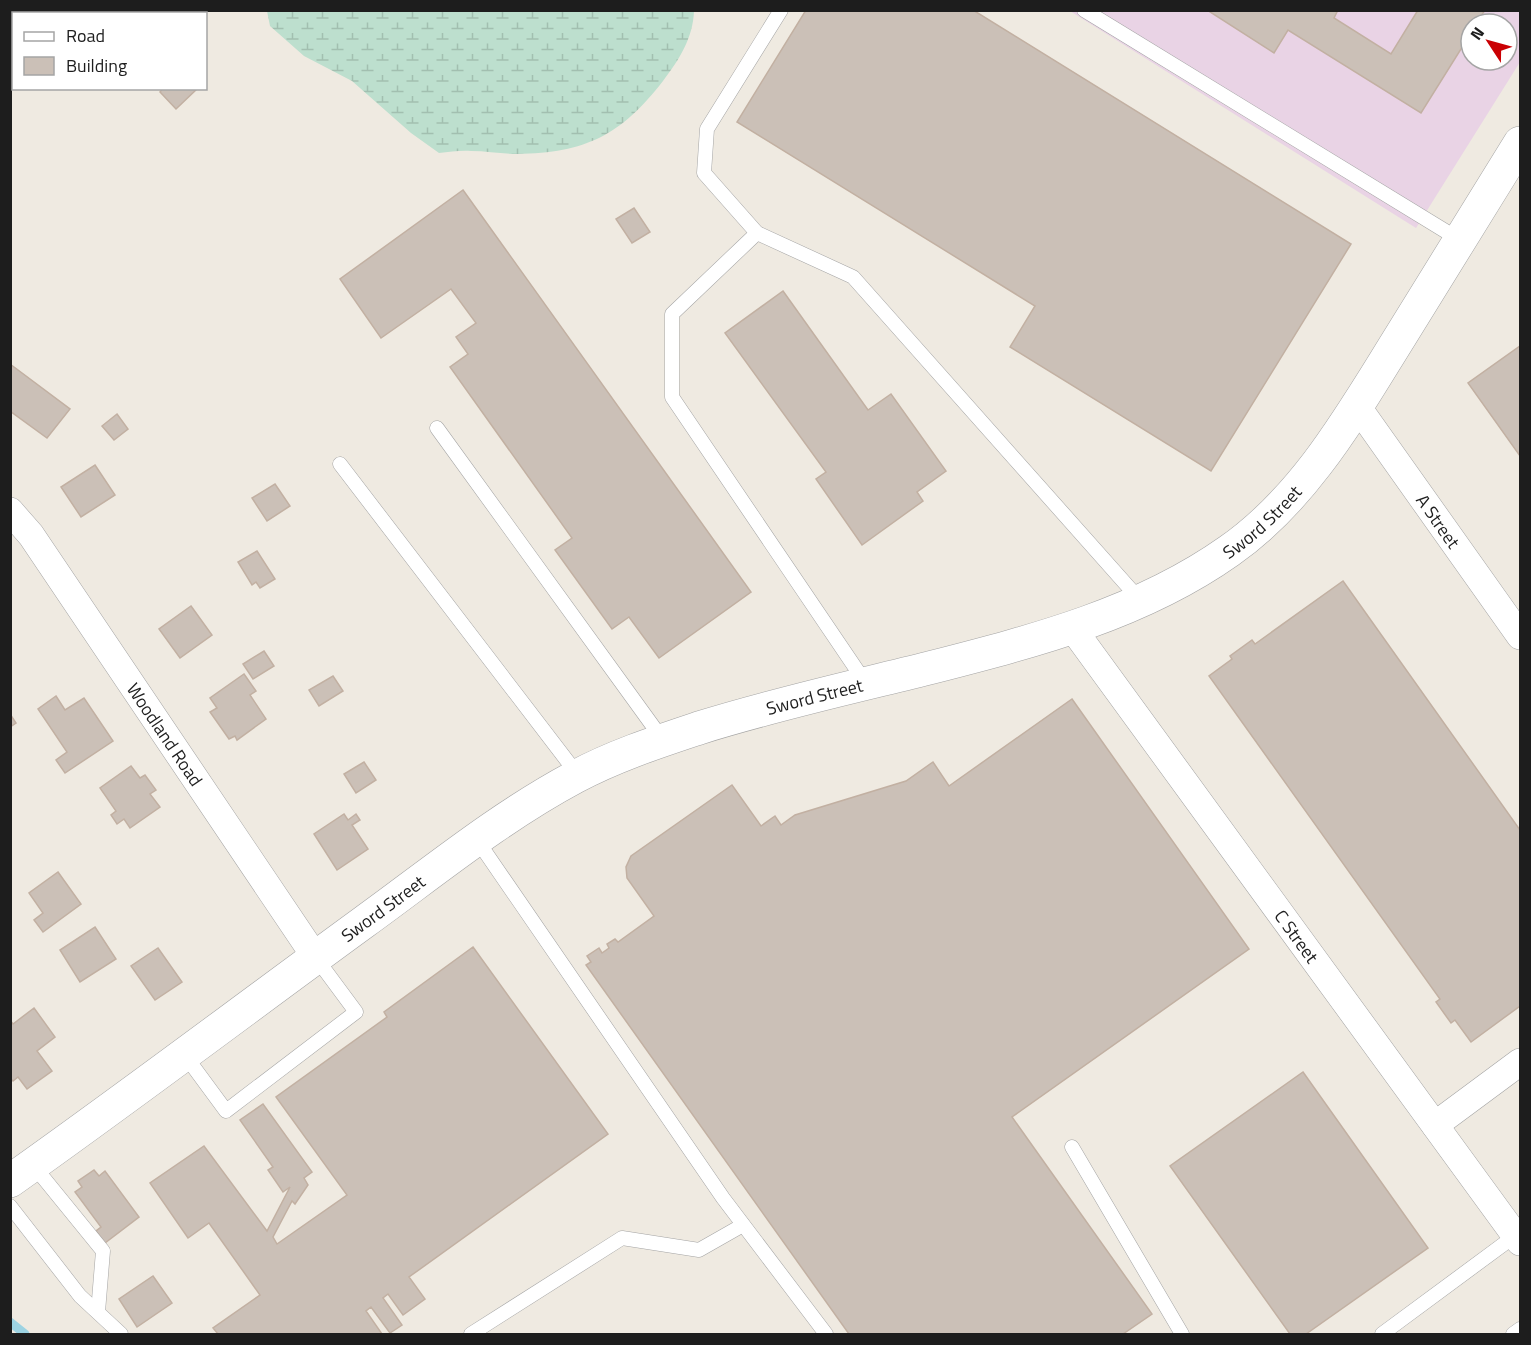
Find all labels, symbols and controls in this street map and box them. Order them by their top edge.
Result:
legend [12,12,207,90]
north arrow [1459,12,1519,72]
text: Road [66,22,105,49]
text: N [1464,22,1490,45]
text: Building [66,52,127,79]
street label: Sword Street [1217,479,1308,565]
street label: A Street [1410,488,1468,554]
street label: Sword Street [763,671,866,721]
street label: Woodland Road [121,677,210,791]
street label: Sword Street [335,868,431,948]
street label: C Street [1268,904,1326,969]

